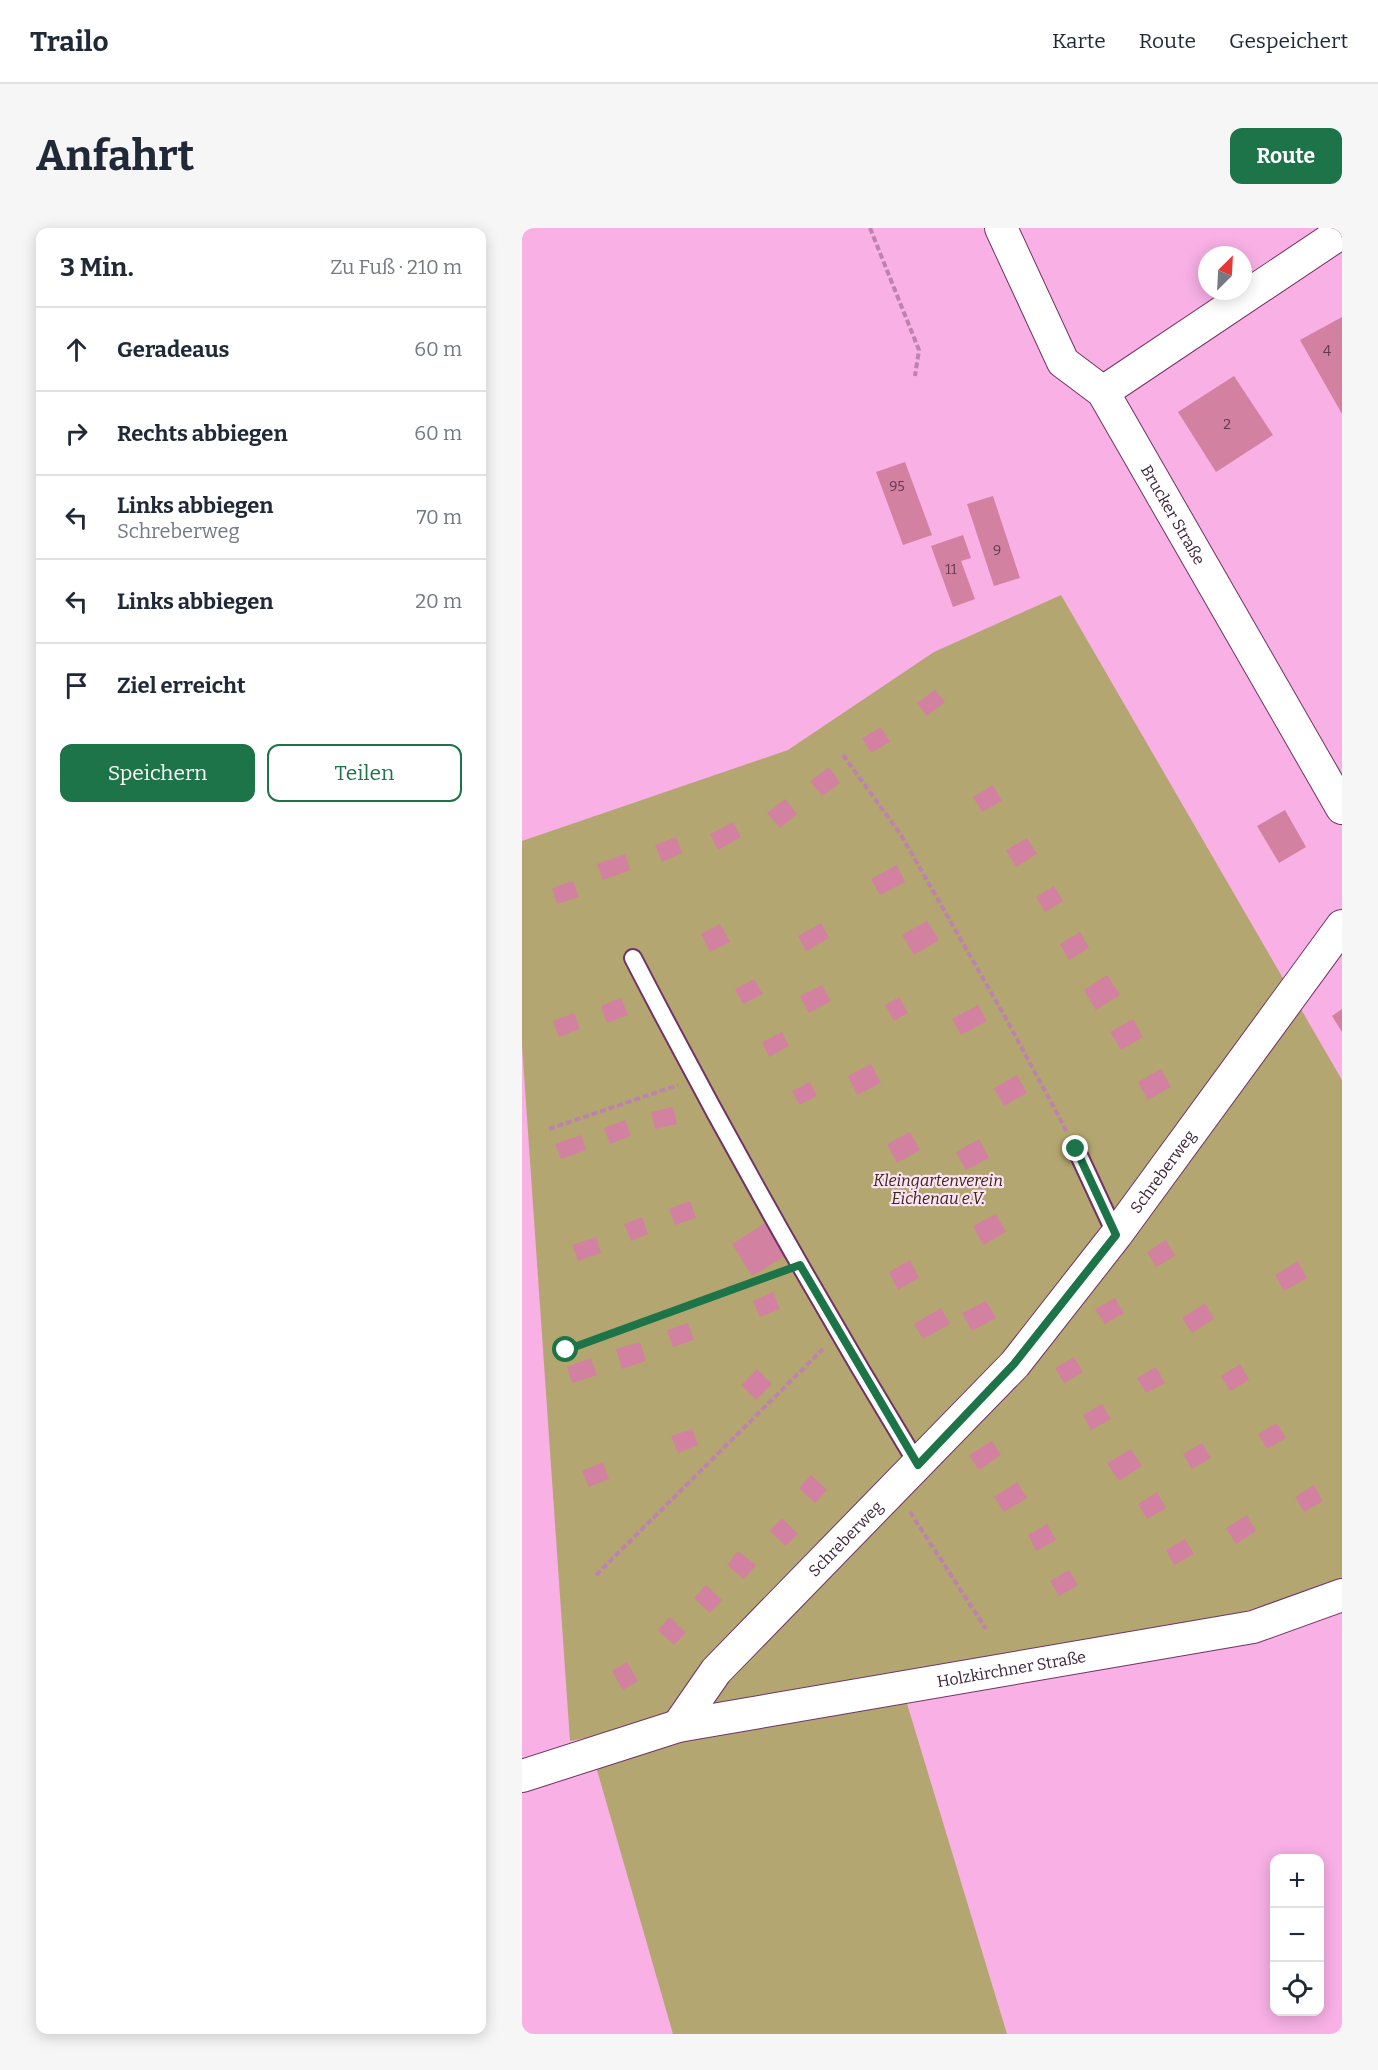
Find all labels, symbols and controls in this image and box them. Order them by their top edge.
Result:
text: Trailo [30,25,109,58]
text: Karte [1052,28,1106,54]
text: Route [1139,28,1196,54]
text: Gespeichert [1229,28,1348,54]
button: Route [1230,128,1342,184]
text: Anfahrt [36,131,194,181]
north arrow [1198,246,1252,300]
text: 3 Min. [60,252,134,283]
text: Zu Fuß · 210 m [330,255,462,279]
icon: ahead [60,333,93,366]
text: Geradeaus [117,336,229,363]
text: 60 m [414,337,462,361]
house number: 4 [1323,343,1331,360]
house number: 2 [1223,416,1231,433]
icon: right [60,417,93,450]
text: Rechts abbiegen [117,420,288,447]
text: 60 m [414,421,462,445]
street label: Brucker Straße [1137,461,1210,568]
house number: 95 [889,478,905,495]
text: Links abbiegen [117,492,274,519]
icon: left [60,501,93,534]
text: 70 m [416,505,462,529]
text: Schreberweg [117,519,240,543]
house number: 9 [993,542,1001,559]
house number: 11 [945,561,957,578]
icon: left [60,585,93,618]
text: Links abbiegen [117,588,274,615]
text: 20 m [415,589,462,613]
icon: arrive [60,669,93,702]
text: Ziel erreicht [117,672,246,699]
button: Speichern [60,744,255,802]
button: Teilen [267,744,462,802]
street label: Schreberweg [1126,1126,1199,1217]
route end [1062,1135,1088,1161]
park label: Kleingartenverein Eichenau e.V. [873,1171,1003,1208]
route start [552,1336,578,1362]
street label: Schreberweg [804,1497,886,1580]
street label: Holzkirchner Straße [935,1646,1087,1691]
map controls [1270,1854,1324,2016]
button: + [1270,1854,1324,1908]
button: − [1270,1908,1324,1962]
button: locate [1270,1962,1324,2016]

